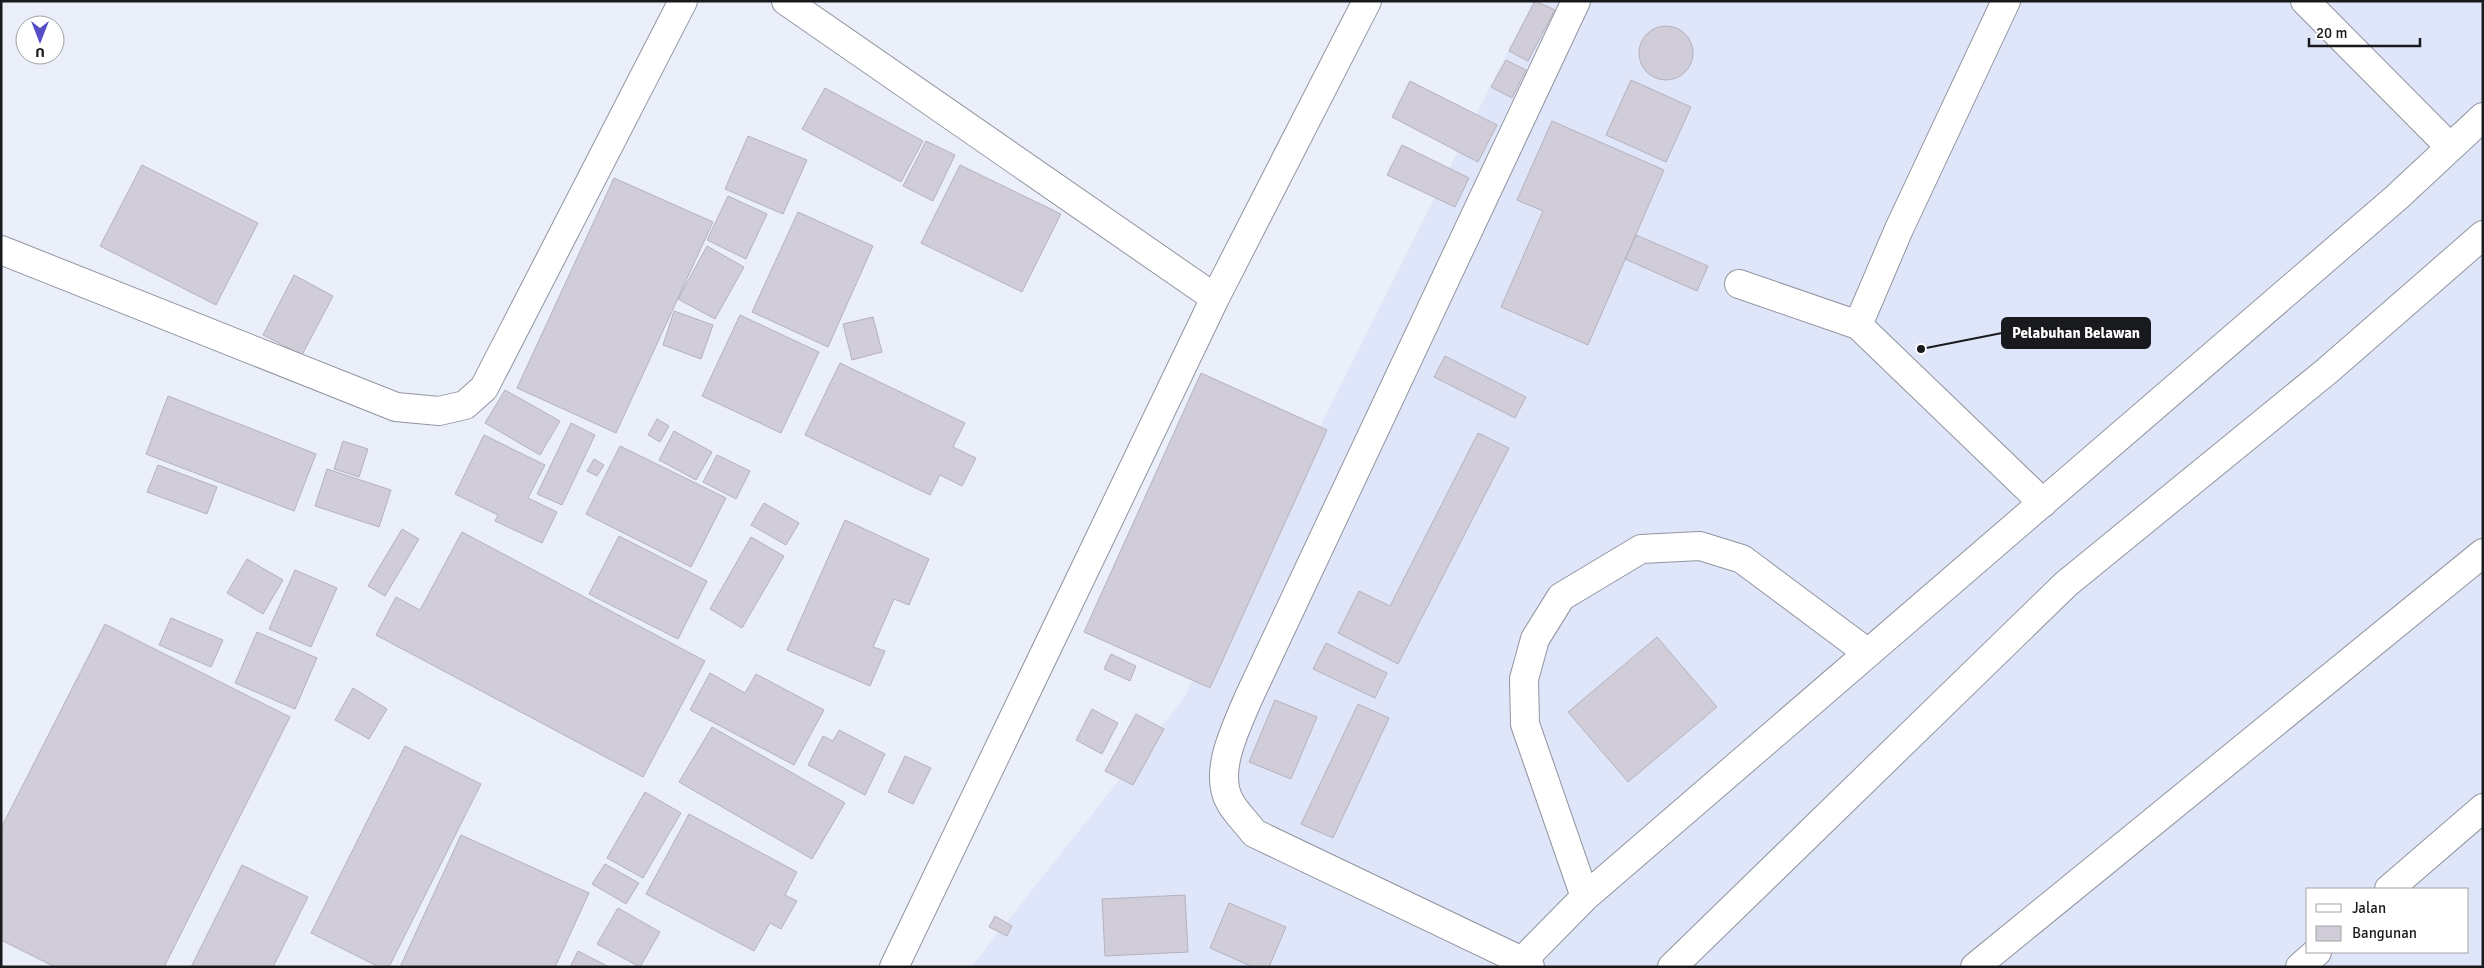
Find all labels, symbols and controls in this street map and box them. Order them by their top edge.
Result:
north arrow [15,15,65,65]
scale bar [2309,15,2420,47]
text: 20 m [2316,24,2347,42]
text: U [35,44,45,61]
callout: Pelabuhan Belawan [2002,318,2150,348]
text: Pelabuhan Belawan [2012,324,2140,342]
legend [2306,888,2469,953]
text: Jalan [2352,899,2386,917]
text: Bangunan [2352,924,2417,942]

